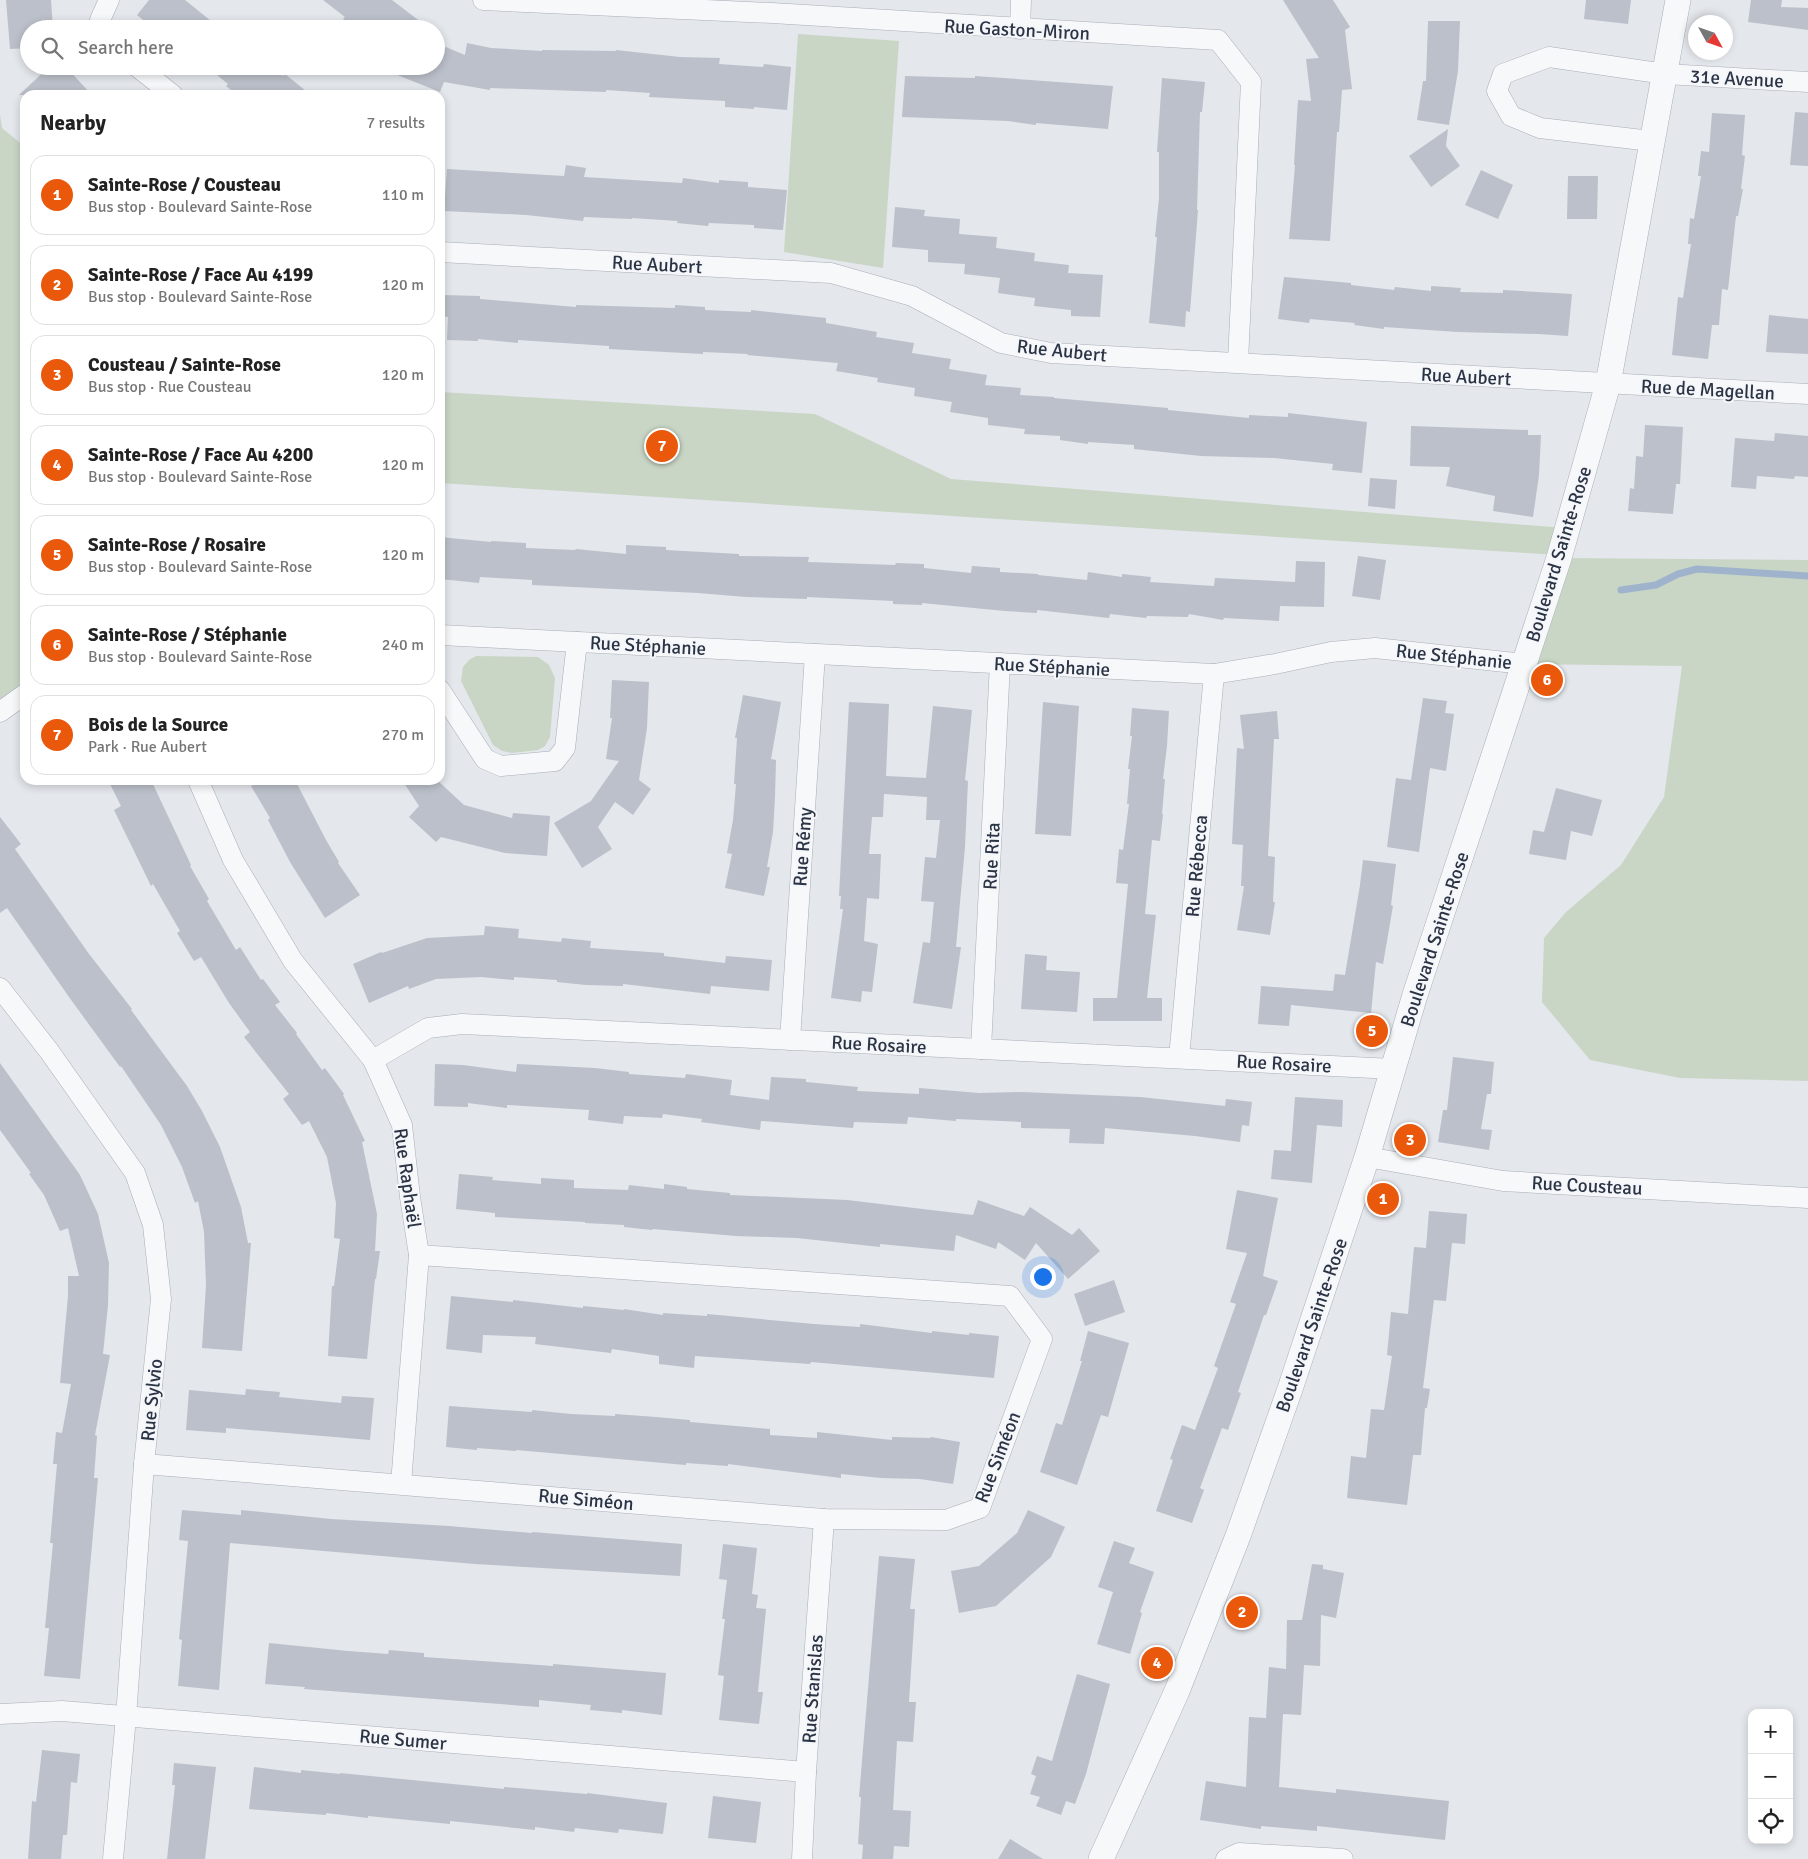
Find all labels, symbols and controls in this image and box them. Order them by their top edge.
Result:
street label: Rue Gaston-Miron [943,14,1090,46]
north arrow [1688,15,1733,60]
search box [20,20,445,75]
icon: search [38,34,66,62]
text: Search here [78,36,174,60]
street label: 31e Avenue [1690,65,1784,93]
text: Nearby [40,110,106,136]
text: 7 results [366,113,425,133]
text: Sainte-Rose / Cousteau [88,173,281,197]
text: 1 [53,185,61,205]
text: 110 m [382,185,424,205]
text: Bus stop · Boulevard Sainte-Rose [88,197,312,217]
street label: Rue Aubert [611,251,703,279]
text: Sainte-Rose / Face Au 4199 [88,263,313,287]
text: 2 [53,275,61,295]
text: 120 m [382,275,424,295]
text: Bus stop · Boulevard Sainte-Rose [88,287,312,307]
street label: Rue Aubert [1016,334,1108,368]
text: Cousteau / Sainte-Rose [88,353,281,377]
street label: Rue Aubert [1420,363,1512,391]
text: 3 [53,365,61,385]
text: 120 m [382,365,424,385]
street label: Rue de Magellan [1640,375,1776,405]
text: Bus stop · Rue Cousteau [88,377,252,397]
pin: 7 [646,427,678,465]
text: Sainte-Rose / Face Au 4200 [88,443,313,467]
text: 4 [53,455,61,475]
text: 120 m [382,455,424,475]
street label: Boulevard Sainte-Rose [1521,463,1597,645]
text: Bus stop · Boulevard Sainte-Rose [88,467,312,487]
text: Sainte-Rose / Rosaire [88,533,266,557]
text: 5 [53,545,61,565]
text: 120 m [382,545,424,565]
text: Bus stop · Boulevard Sainte-Rose [88,557,312,577]
text: Sainte-Rose / Stéphanie [88,623,287,647]
street label: Rue Stéphanie [589,631,707,661]
text: 6 [53,635,61,655]
text: 240 m [382,635,424,655]
street label: Rue Stéphanie [1395,639,1513,675]
text: Bus stop · Boulevard Sainte-Rose [88,647,312,667]
street label: Rue Stéphanie [993,652,1111,682]
pin: 6 [1531,661,1563,699]
text: Bois de la Source [88,713,228,737]
text: 7 [53,725,61,745]
text: 270 m [382,725,424,745]
text: Park · Rue Aubert [88,737,207,757]
street label: Rue Rémy [788,807,818,888]
street label: Rue Rébecca [1181,814,1213,918]
street label: Rue Rita [978,822,1006,891]
street label: Boulevard Sainte-Rose [1395,849,1475,1030]
pin: 5 [1356,1012,1388,1050]
street label: Rue Rosaire [831,1031,927,1059]
street label: Rue Rosaire [1236,1050,1332,1078]
pin: 3 [1394,1121,1426,1159]
street label: Rue Raphaël [388,1126,426,1230]
street label: Rue Cousteau [1531,1171,1643,1201]
pin: 1 [1367,1180,1399,1218]
street label: Boulevard Sainte-Rose [1271,1235,1353,1416]
your location [1030,1264,1056,1290]
street label: Rue Sylvio [136,1358,168,1443]
street label: Rue Siméon [970,1408,1026,1506]
street label: Rue Siméon [537,1484,635,1516]
pin: 2 [1226,1593,1258,1631]
street label: Rue Stanislas [797,1634,829,1744]
pin: 4 [1141,1644,1173,1682]
map controls [1748,1709,1793,1844]
button: + [1748,1709,1793,1754]
street label: Rue Sumer [358,1724,448,1756]
button: − [1748,1754,1793,1799]
button: locate [1748,1799,1793,1844]

